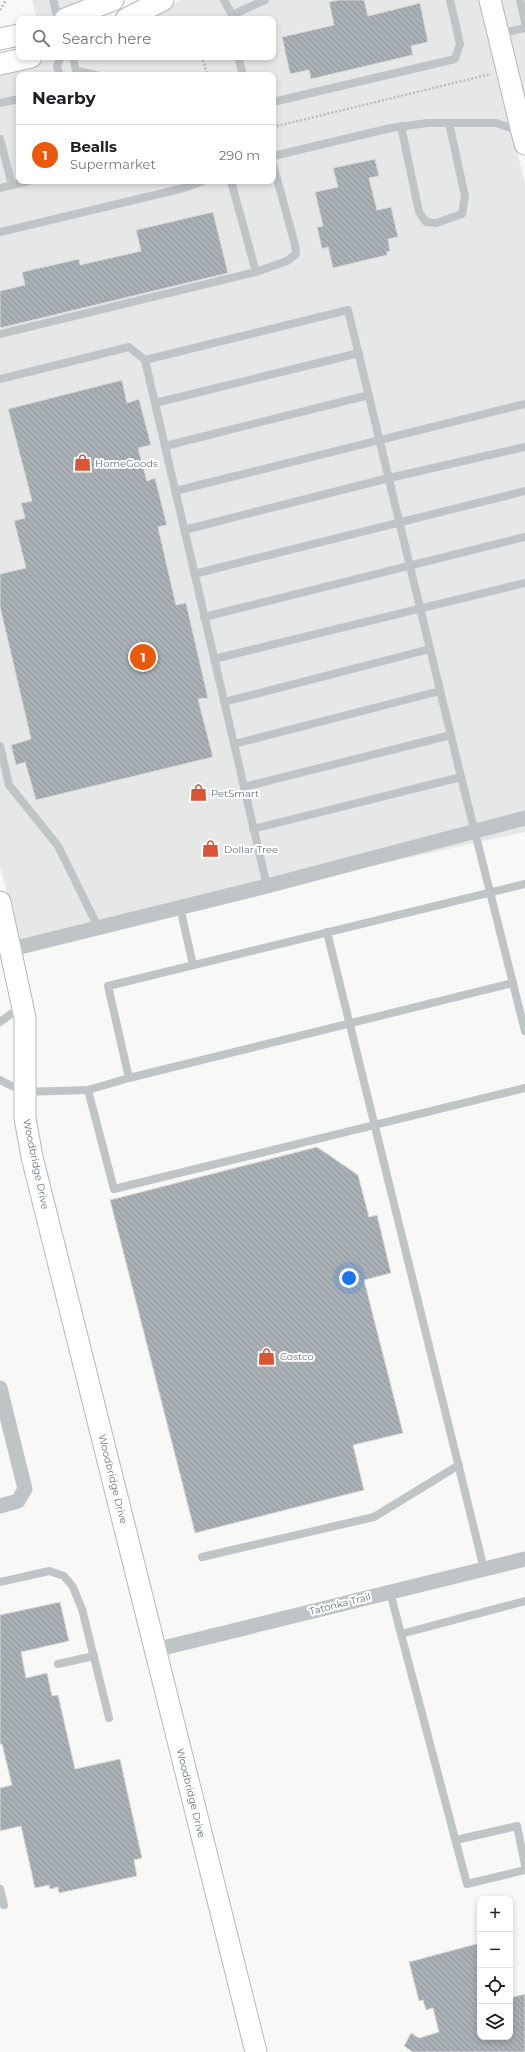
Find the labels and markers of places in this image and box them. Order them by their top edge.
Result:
shop icon: HomeGoods [72,453,92,473]
place label: HomeGoods [95,457,158,470]
pin: 1 [130,642,156,672]
shop icon: PetSmart [188,783,208,803]
place label: PetSmart [211,787,259,800]
shop icon: Dollar Tree [201,839,221,859]
place label: Dollar Tree [224,843,278,856]
shop icon: Costco [257,1346,277,1366]
place label: Costco [280,1350,314,1363]

